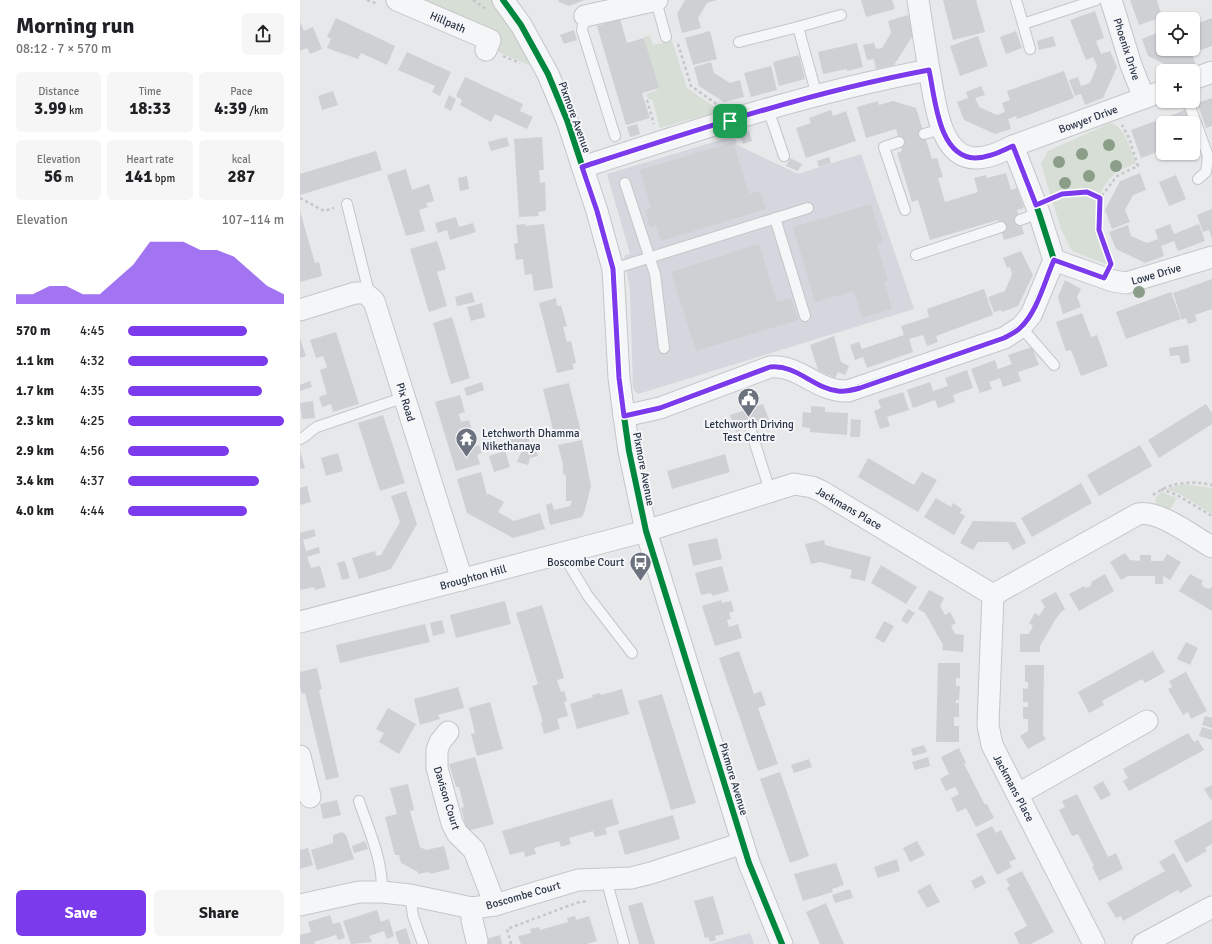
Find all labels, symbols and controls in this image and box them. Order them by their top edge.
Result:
street label: Hillpath [428,9,468,36]
text: Morning run [16,12,135,39]
map controls [1156,12,1200,160]
button: locate [1156,12,1200,56]
button: share [242,13,284,55]
street label: Phoenix Drive [1110,16,1143,82]
text: 08:12 · 7 × 570 m [16,41,111,57]
button: + [1156,64,1200,108]
street label: Pixmore Avenue [556,80,593,155]
text: Distance [38,85,79,98]
text: Time [139,85,161,98]
text: Pace [230,85,252,98]
text: 3.99 [34,98,67,119]
text: 18:33 [129,98,171,119]
text: 4:39 [214,98,247,119]
street label: Bowyer Drive [1057,103,1119,136]
text: km [67,104,83,117]
text: /km [247,104,268,117]
pin [713,104,747,138]
icon: arrive [719,110,741,132]
button: − [1156,116,1200,160]
text: Elevation [37,153,81,166]
text: Heart rate [126,153,174,166]
text: kcal [232,153,251,166]
text: 56 [44,166,62,187]
text: 141 [125,166,152,187]
text: 287 [228,166,255,187]
text: m [62,172,73,185]
text: bpm [152,172,175,185]
text: Elevation [16,212,68,228]
text: 107–114 m [222,212,284,228]
street label: Lowe Drive [1130,261,1183,288]
text: 570 m [16,323,50,339]
text: 4:45 [80,323,105,339]
text: 1.1 km [16,353,54,369]
text: 4:32 [80,353,105,369]
street label: Pix Road [393,381,418,423]
text: 1.7 km [16,383,54,399]
text: 4:35 [80,383,105,399]
public building icon: Letchworth Driving Test Centre [736,385,762,418]
text: 2.3 km [16,413,54,429]
text: 4:25 [80,413,105,429]
place label: Letchworth Driving Test Centre [704,418,794,444]
temple icon: Letchworth Dhamma Nikethanaya [453,426,479,459]
place label: Letchworth Dhamma Nikethanaya [482,427,580,453]
street label: Pixmore Avenue [630,431,657,507]
text: 2.9 km [16,443,54,459]
text: 4:56 [80,443,105,459]
text: 3.4 km [16,473,54,489]
text: 4:37 [80,473,105,489]
street label: Jackmans Place [813,484,884,533]
text: 4.0 km [16,503,54,519]
text: 4:44 [80,503,105,519]
bus stop icon: Boscombe Court [627,549,653,582]
place label: Boscombe Court [547,556,624,569]
street label: Broughton Hill [438,562,508,593]
street label: Pixmore Avenue [716,741,751,817]
street label: Jackmans Place [990,752,1037,824]
street label: Davison Court [431,765,462,832]
street label: Boscombe Court [484,879,562,912]
button: Save [16,890,146,936]
button: Share [154,890,284,936]

